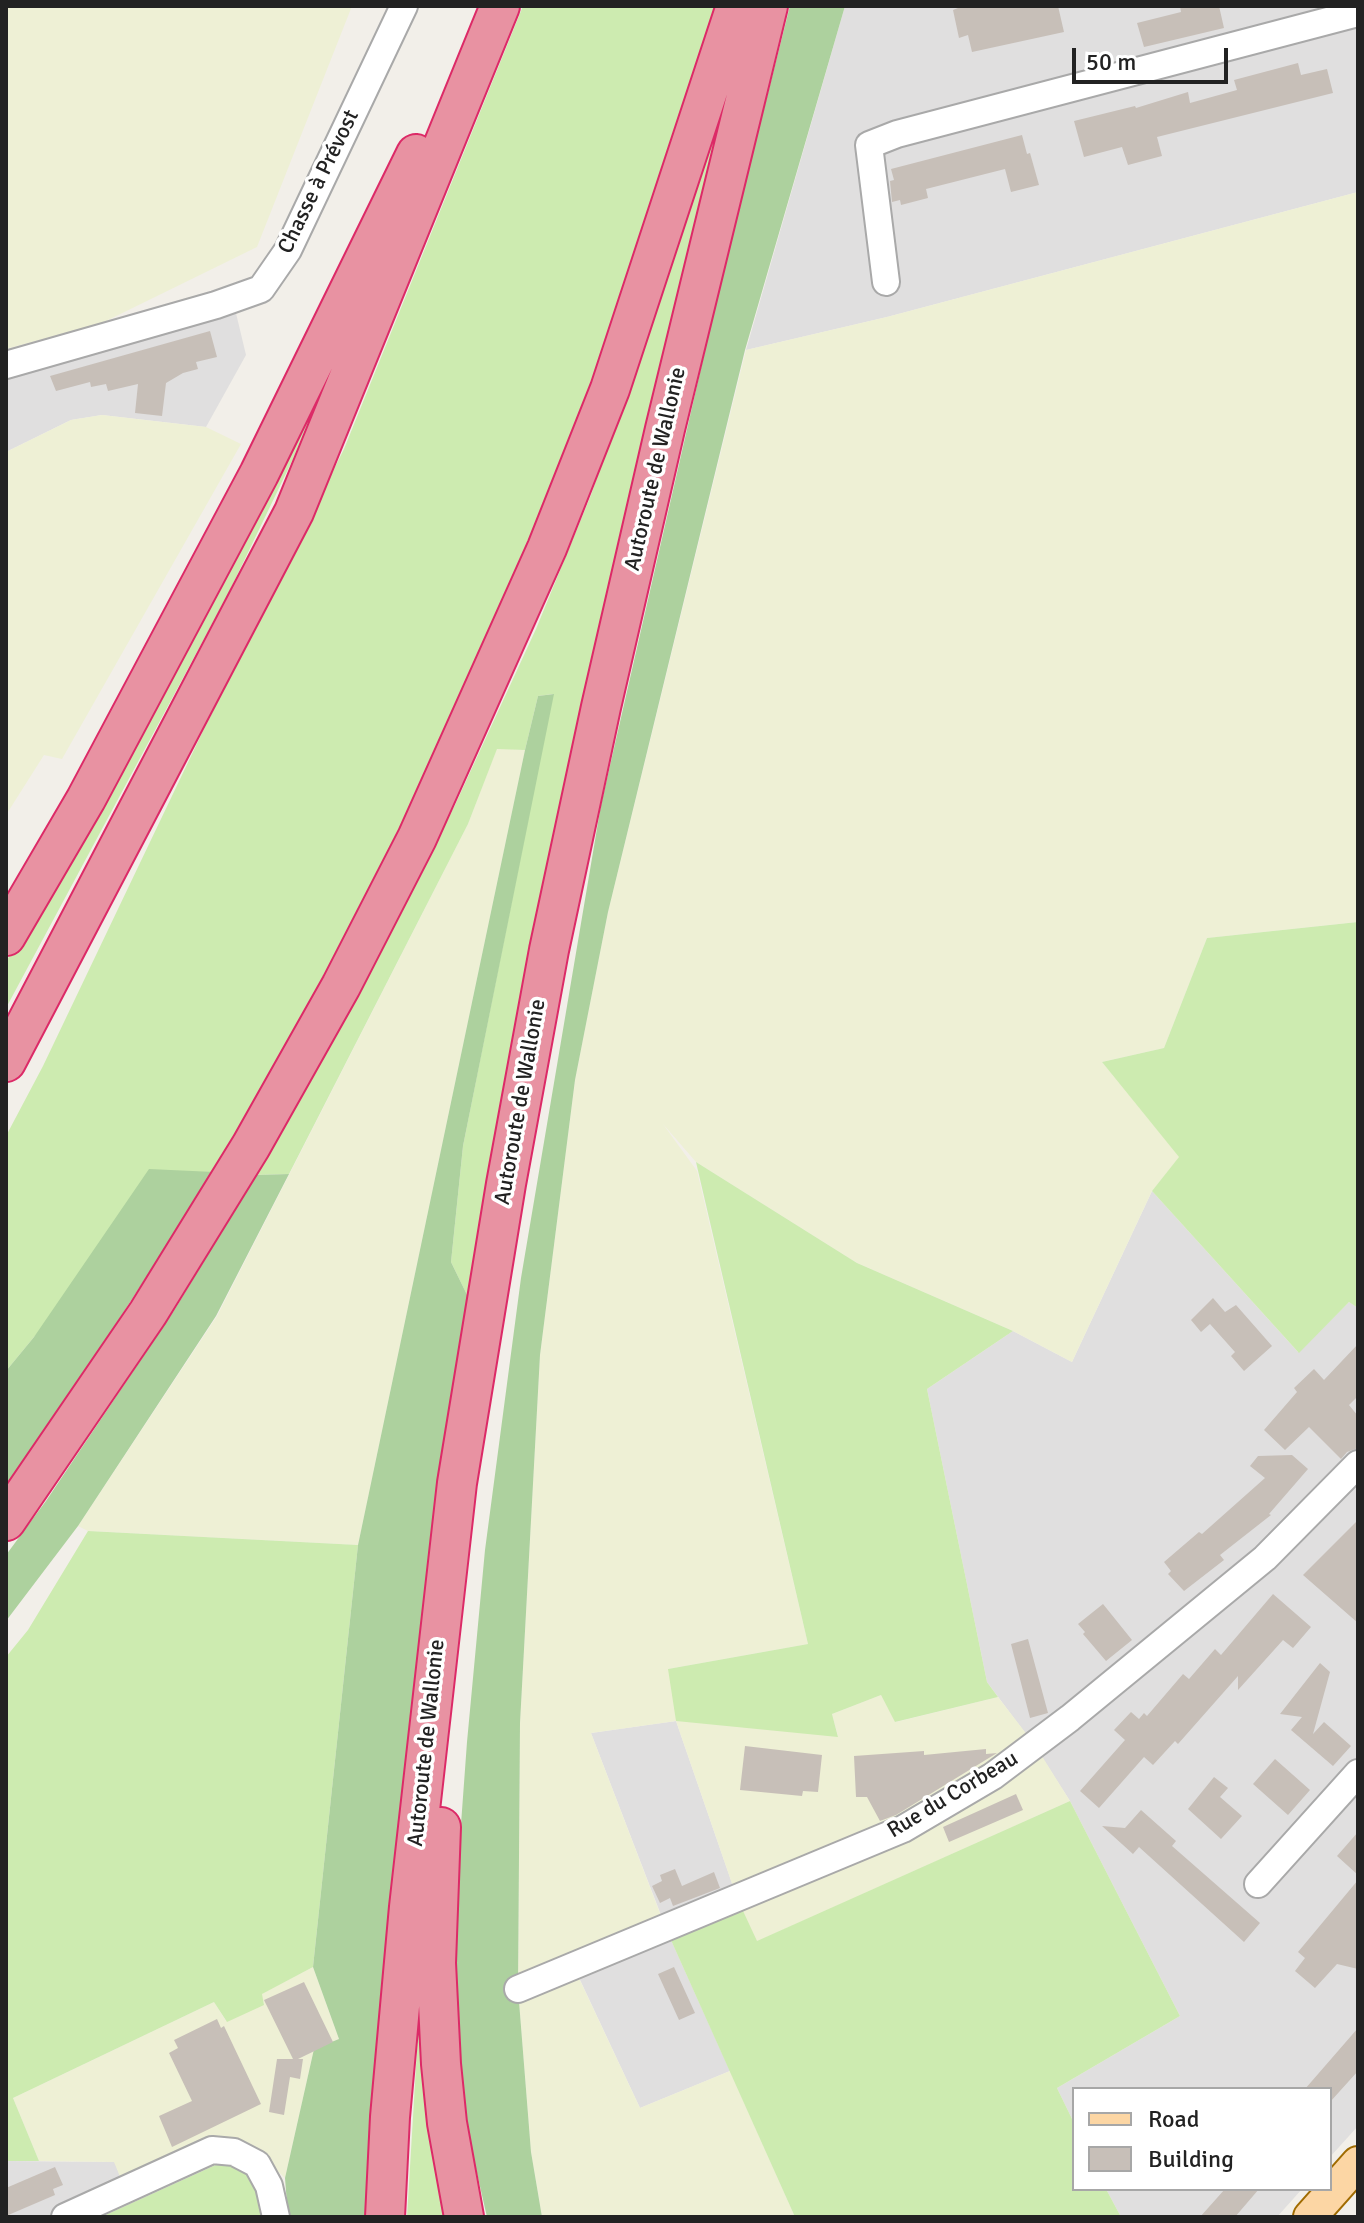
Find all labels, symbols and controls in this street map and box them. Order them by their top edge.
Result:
scale bar [1076,32,1232,82]
text: 50 m [1086,47,1136,77]
street label: Chasse à Prévost [273,106,365,258]
street label: Autoroute de Wallonie [620,365,692,573]
street label: Autoroute de Wallonie [490,997,552,1207]
street label: Autoroute de Wallonie [403,1638,451,1848]
street label: Rue du Corbeau [883,1746,1023,1844]
legend [1072,2087,1332,2191]
text: Road [1148,2104,1199,2134]
text: Building [1148,2144,1234,2174]

